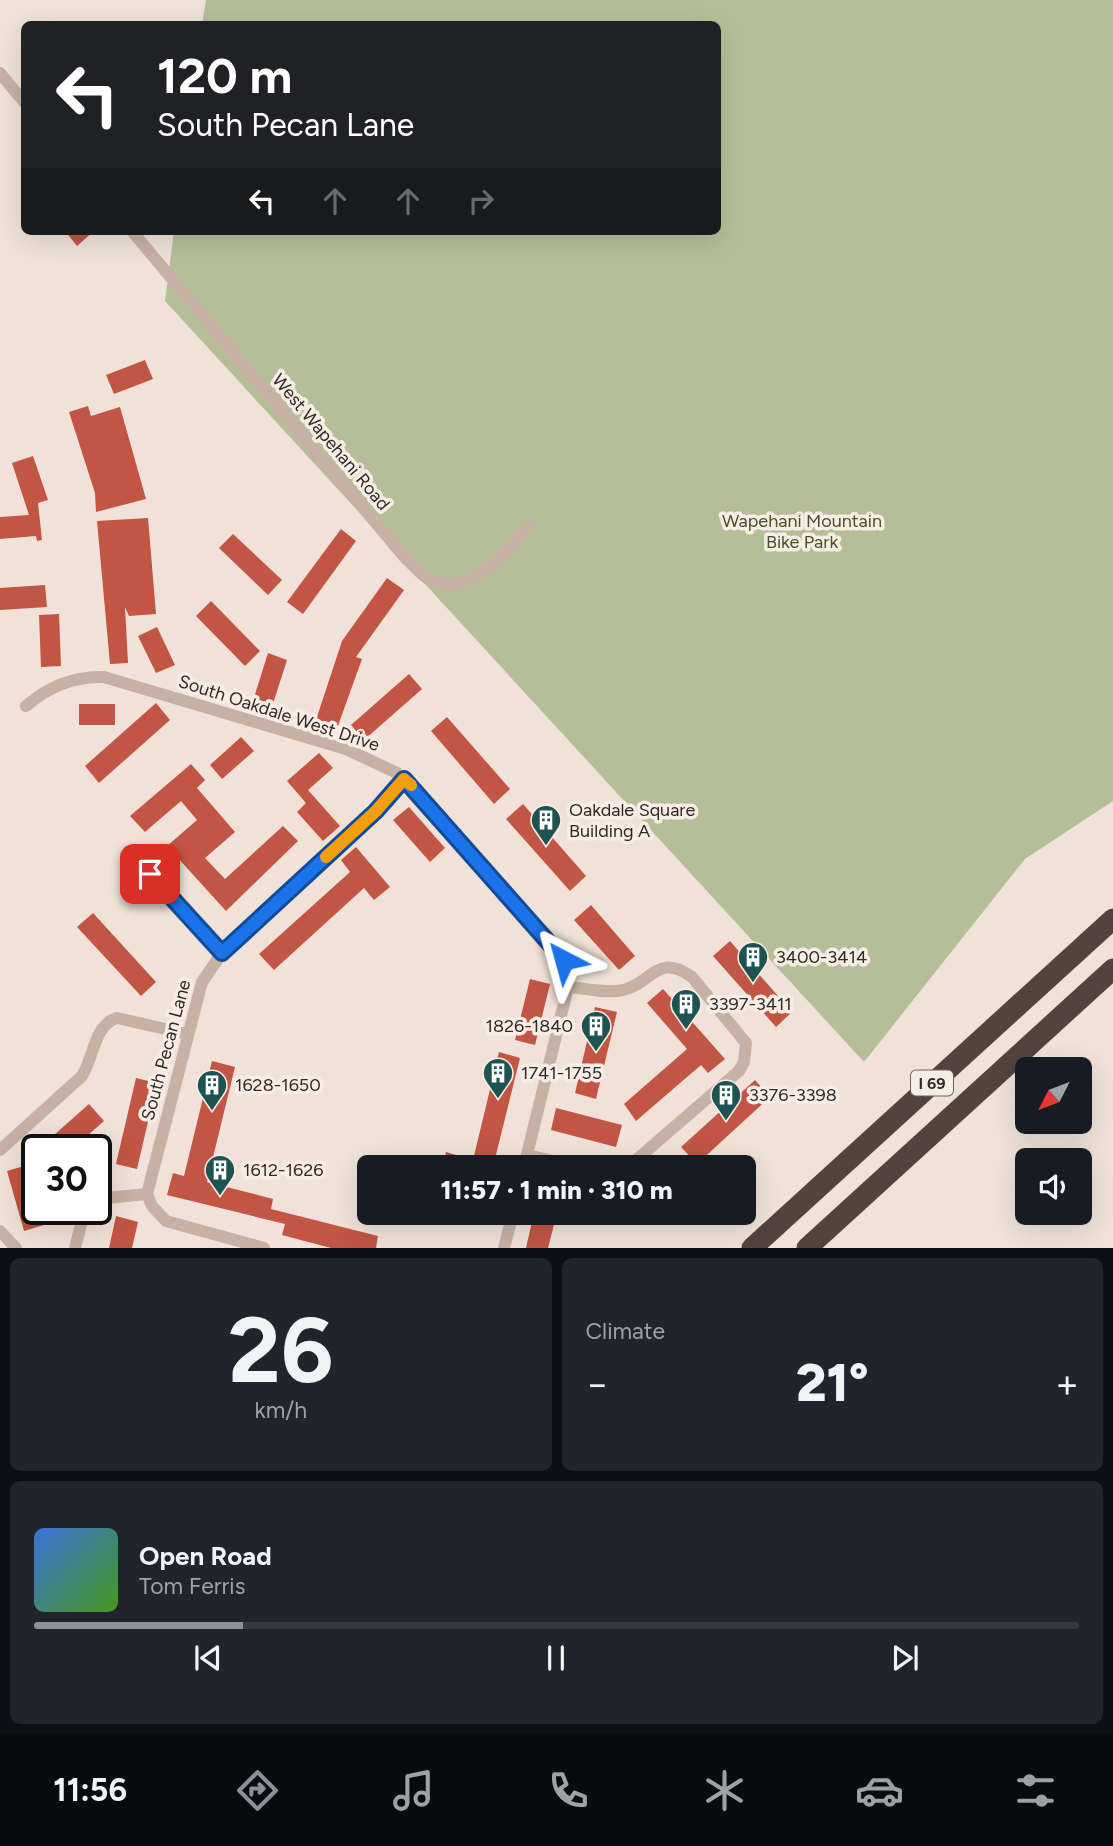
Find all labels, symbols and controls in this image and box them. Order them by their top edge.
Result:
text: 120 m [157,46,292,105]
icon: left [42,49,133,140]
text: South Pecan Lane [157,106,414,144]
icon: left [243,182,281,220]
icon: ahead [316,182,354,220]
icon: ahead [389,182,427,220]
icon: right [462,182,500,220]
street label: West Wapehani Road [267,369,395,515]
park label: Wapehani Mountain Bike Park [722,510,882,553]
street label: South Oakdale West Drive [176,670,382,756]
place label: Oakdale Square Building A [569,799,695,842]
building icon: Oakdale Square Building A [529,803,563,847]
pin [120,844,180,904]
icon: arrive [131,855,169,893]
position arrow [527,923,601,997]
building icon: 3400-3414 [736,940,770,984]
place label: 3400-3414 [776,946,867,968]
street label: South Pecan Lane [137,977,195,1123]
building icon: 3397-3411 [669,987,703,1031]
place label: 3397-3411 [709,993,792,1015]
building icon: 1826-1840 [579,1009,613,1053]
place label: 1826-1840 [486,1015,573,1037]
building icon: 1741-1755 [481,1056,515,1100]
north arrow [1015,1057,1092,1134]
map controls [1015,1057,1092,1225]
place label: 1741-1755 [521,1062,602,1084]
building icon: 1628-1650 [195,1068,229,1112]
road number: I 69 [911,1070,953,1096]
place label: 1628-1650 [235,1074,321,1096]
building icon: 3376-3398 [709,1078,743,1122]
place label: 3376-3398 [749,1084,837,1106]
speed limit sign: 30 [21,1134,112,1225]
button: sound [1015,1148,1092,1225]
building icon: 1612-1626 [203,1153,237,1197]
place label: 1612-1626 [243,1159,324,1181]
text: 11:57 · 1 min · 310 m [440,1174,673,1206]
text: 26 [228,1296,333,1405]
text: Climate [586,1317,665,1345]
text: 21° [796,1352,869,1414]
text: − [586,1361,609,1407]
text: + [1055,1361,1079,1407]
text: km/h [254,1396,307,1424]
text: Open Road [139,1540,272,1572]
text: Tom Ferris [139,1572,245,1600]
icon: previous [189,1639,227,1677]
icon: pause [537,1639,575,1677]
icon: next [886,1639,924,1677]
icon: directions [233,1766,282,1815]
icon: music [389,1766,438,1815]
icon: phone [544,1766,593,1815]
icon: climate [700,1766,749,1815]
icon: car [855,1766,904,1815]
icon: filters [1011,1766,1060,1815]
text: 11:56 [53,1771,127,1809]

